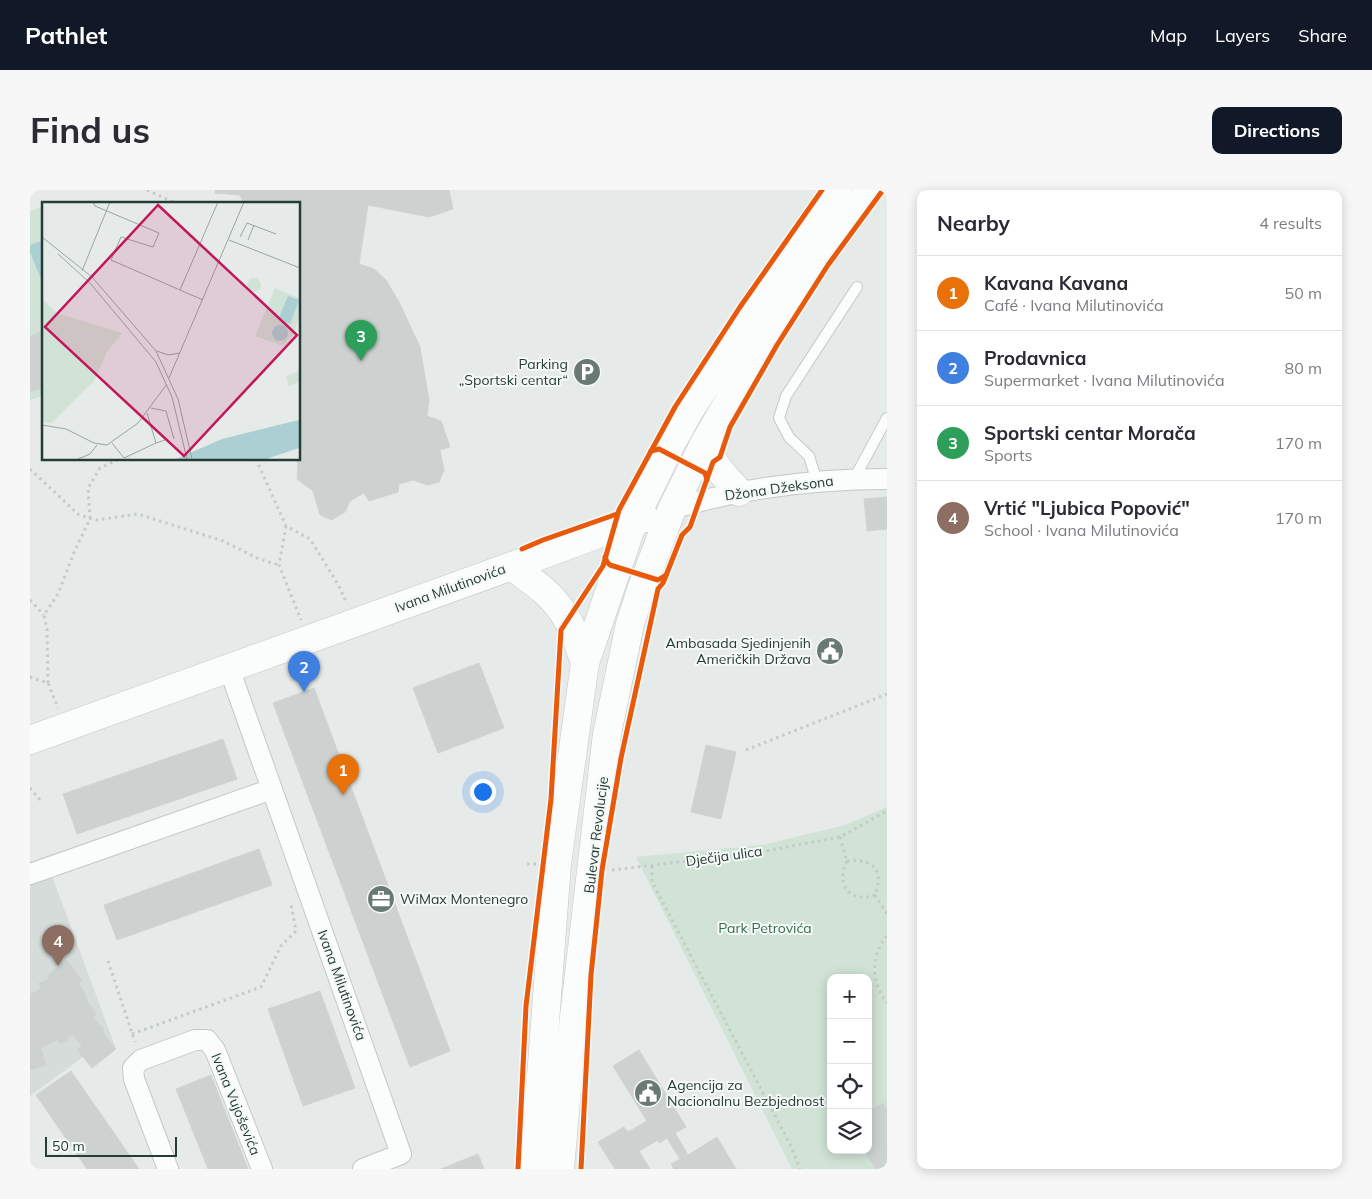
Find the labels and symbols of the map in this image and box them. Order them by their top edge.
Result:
inset map [42,202,300,460]
pin: 3 [345,320,377,361]
place label: Parking „Sportski centar“ [459,355,568,389]
parking icon: Parking „Sportski centar“ [572,357,602,387]
street label: Džona Džeksona [723,471,835,505]
street label: Ivana Milutinovića [392,560,508,616]
place label: Ambasada Sjedinjenih Američkih Država [666,634,811,668]
public building icon: Ambasada Sjedinjenih Američkih Država [815,636,845,666]
pin: 2 [288,651,320,692]
pin: 1 [327,754,359,795]
street label: Bulevar Revolucije [580,775,612,895]
your location [470,779,496,805]
street label: Dječija ulica [685,842,763,870]
office icon: WiMax Montenegro [366,884,396,914]
place label: WiMax Montenegro [400,890,528,908]
park label: Park Petrovića [718,919,812,937]
pin: 4 [42,925,74,966]
street label: Ivana Milutinovića [314,927,370,1043]
street label: Ivana Vujoševića [207,1050,265,1158]
place label: Agencija za Nacionalnu Bezbjednost [667,1076,824,1110]
public building icon: Agencija za Nacionalnu Bezbjednost [633,1078,663,1108]
scale bar [45,1134,178,1157]

